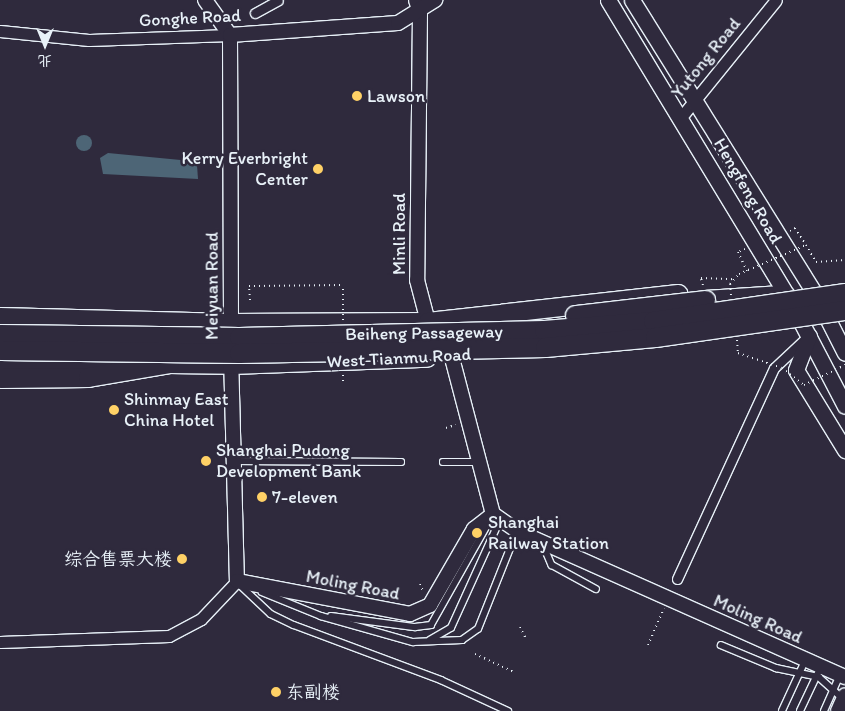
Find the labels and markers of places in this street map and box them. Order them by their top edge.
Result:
place label: Lawson [367,85,425,107]
marker: Lawson [351,90,363,102]
place label: Kerry Everbright Center [181,148,308,190]
marker: Kerry Everbright Center [312,163,324,175]
place label: Shinmay East China Hotel [124,389,229,432]
marker: Shinmay East China Hotel [108,404,120,416]
place label: Shanghai Pudong Development Bank [216,440,362,482]
marker: Shanghai Pudong Development Bank [200,455,212,467]
place label: 7-eleven [272,486,338,508]
marker: 7-eleven [256,491,268,503]
place label: Shanghai Railway Station [488,512,609,554]
marker: Shanghai Railway Station [470,526,484,540]
place label: 综合售票大楼 [64,548,172,570]
marker: 综合售票大楼 [176,553,188,565]
place label: 东副楼 [286,681,340,703]
marker: 东副楼 [270,686,282,698]

